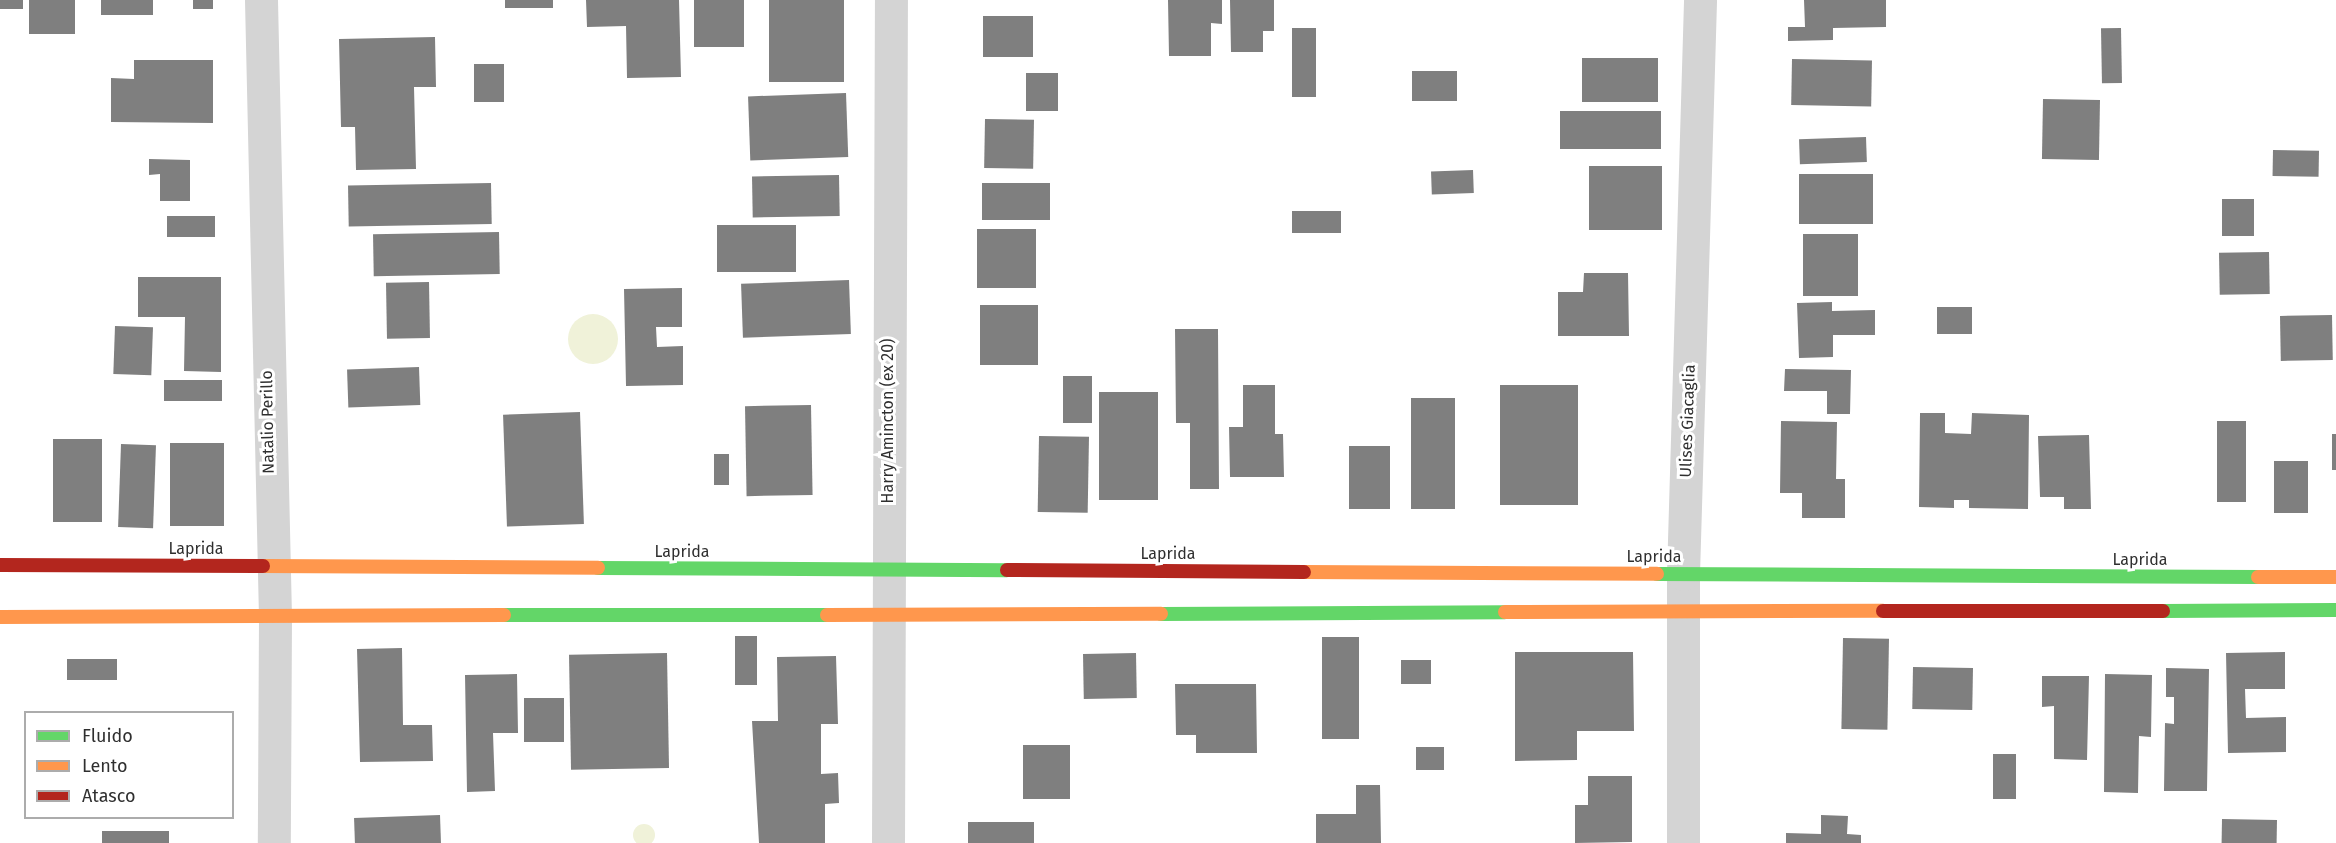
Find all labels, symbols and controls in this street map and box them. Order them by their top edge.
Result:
street label: Harry Amincton (ex 20) [878,339,898,503]
street label: Ulises Giacaglia [1676,364,1700,478]
street label: Natalio Perillo [257,370,279,474]
street label: Laprida [169,539,223,559]
street label: Laprida [655,542,709,562]
street label: Laprida [1141,544,1195,564]
street label: Laprida [1627,547,1681,567]
street label: Laprida [2113,550,2167,570]
legend [24,711,234,819]
text: Fluido [82,725,133,747]
text: Lento [82,755,128,777]
text: Atasco [82,785,135,807]

